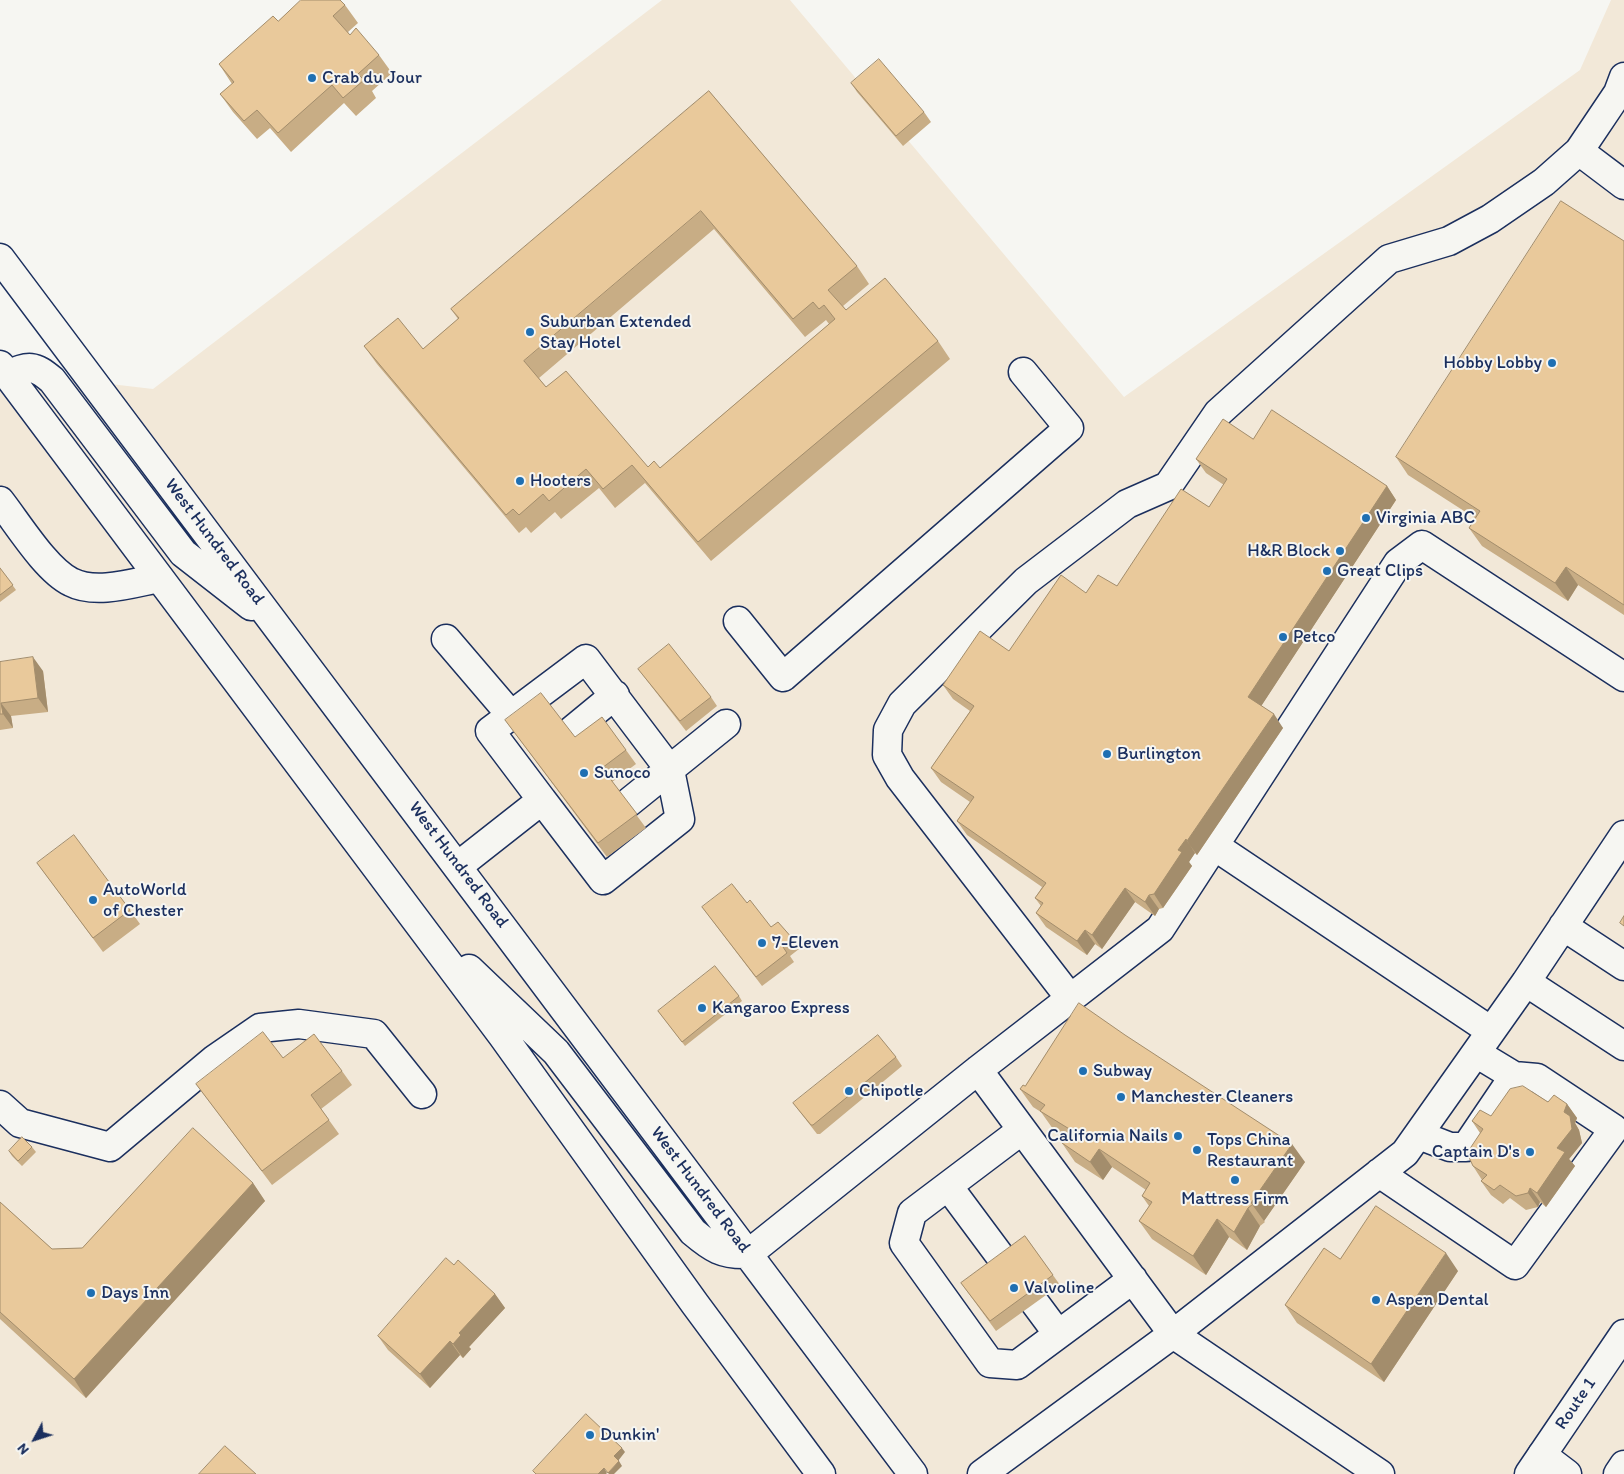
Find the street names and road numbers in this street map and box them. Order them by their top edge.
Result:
street label: West Hundred Road [159,474,269,610]
street label: West Hundred Road [403,797,513,933]
street label: West Hundred Road [645,1122,755,1258]
street label: Route 1 [1551,1374,1601,1434]

